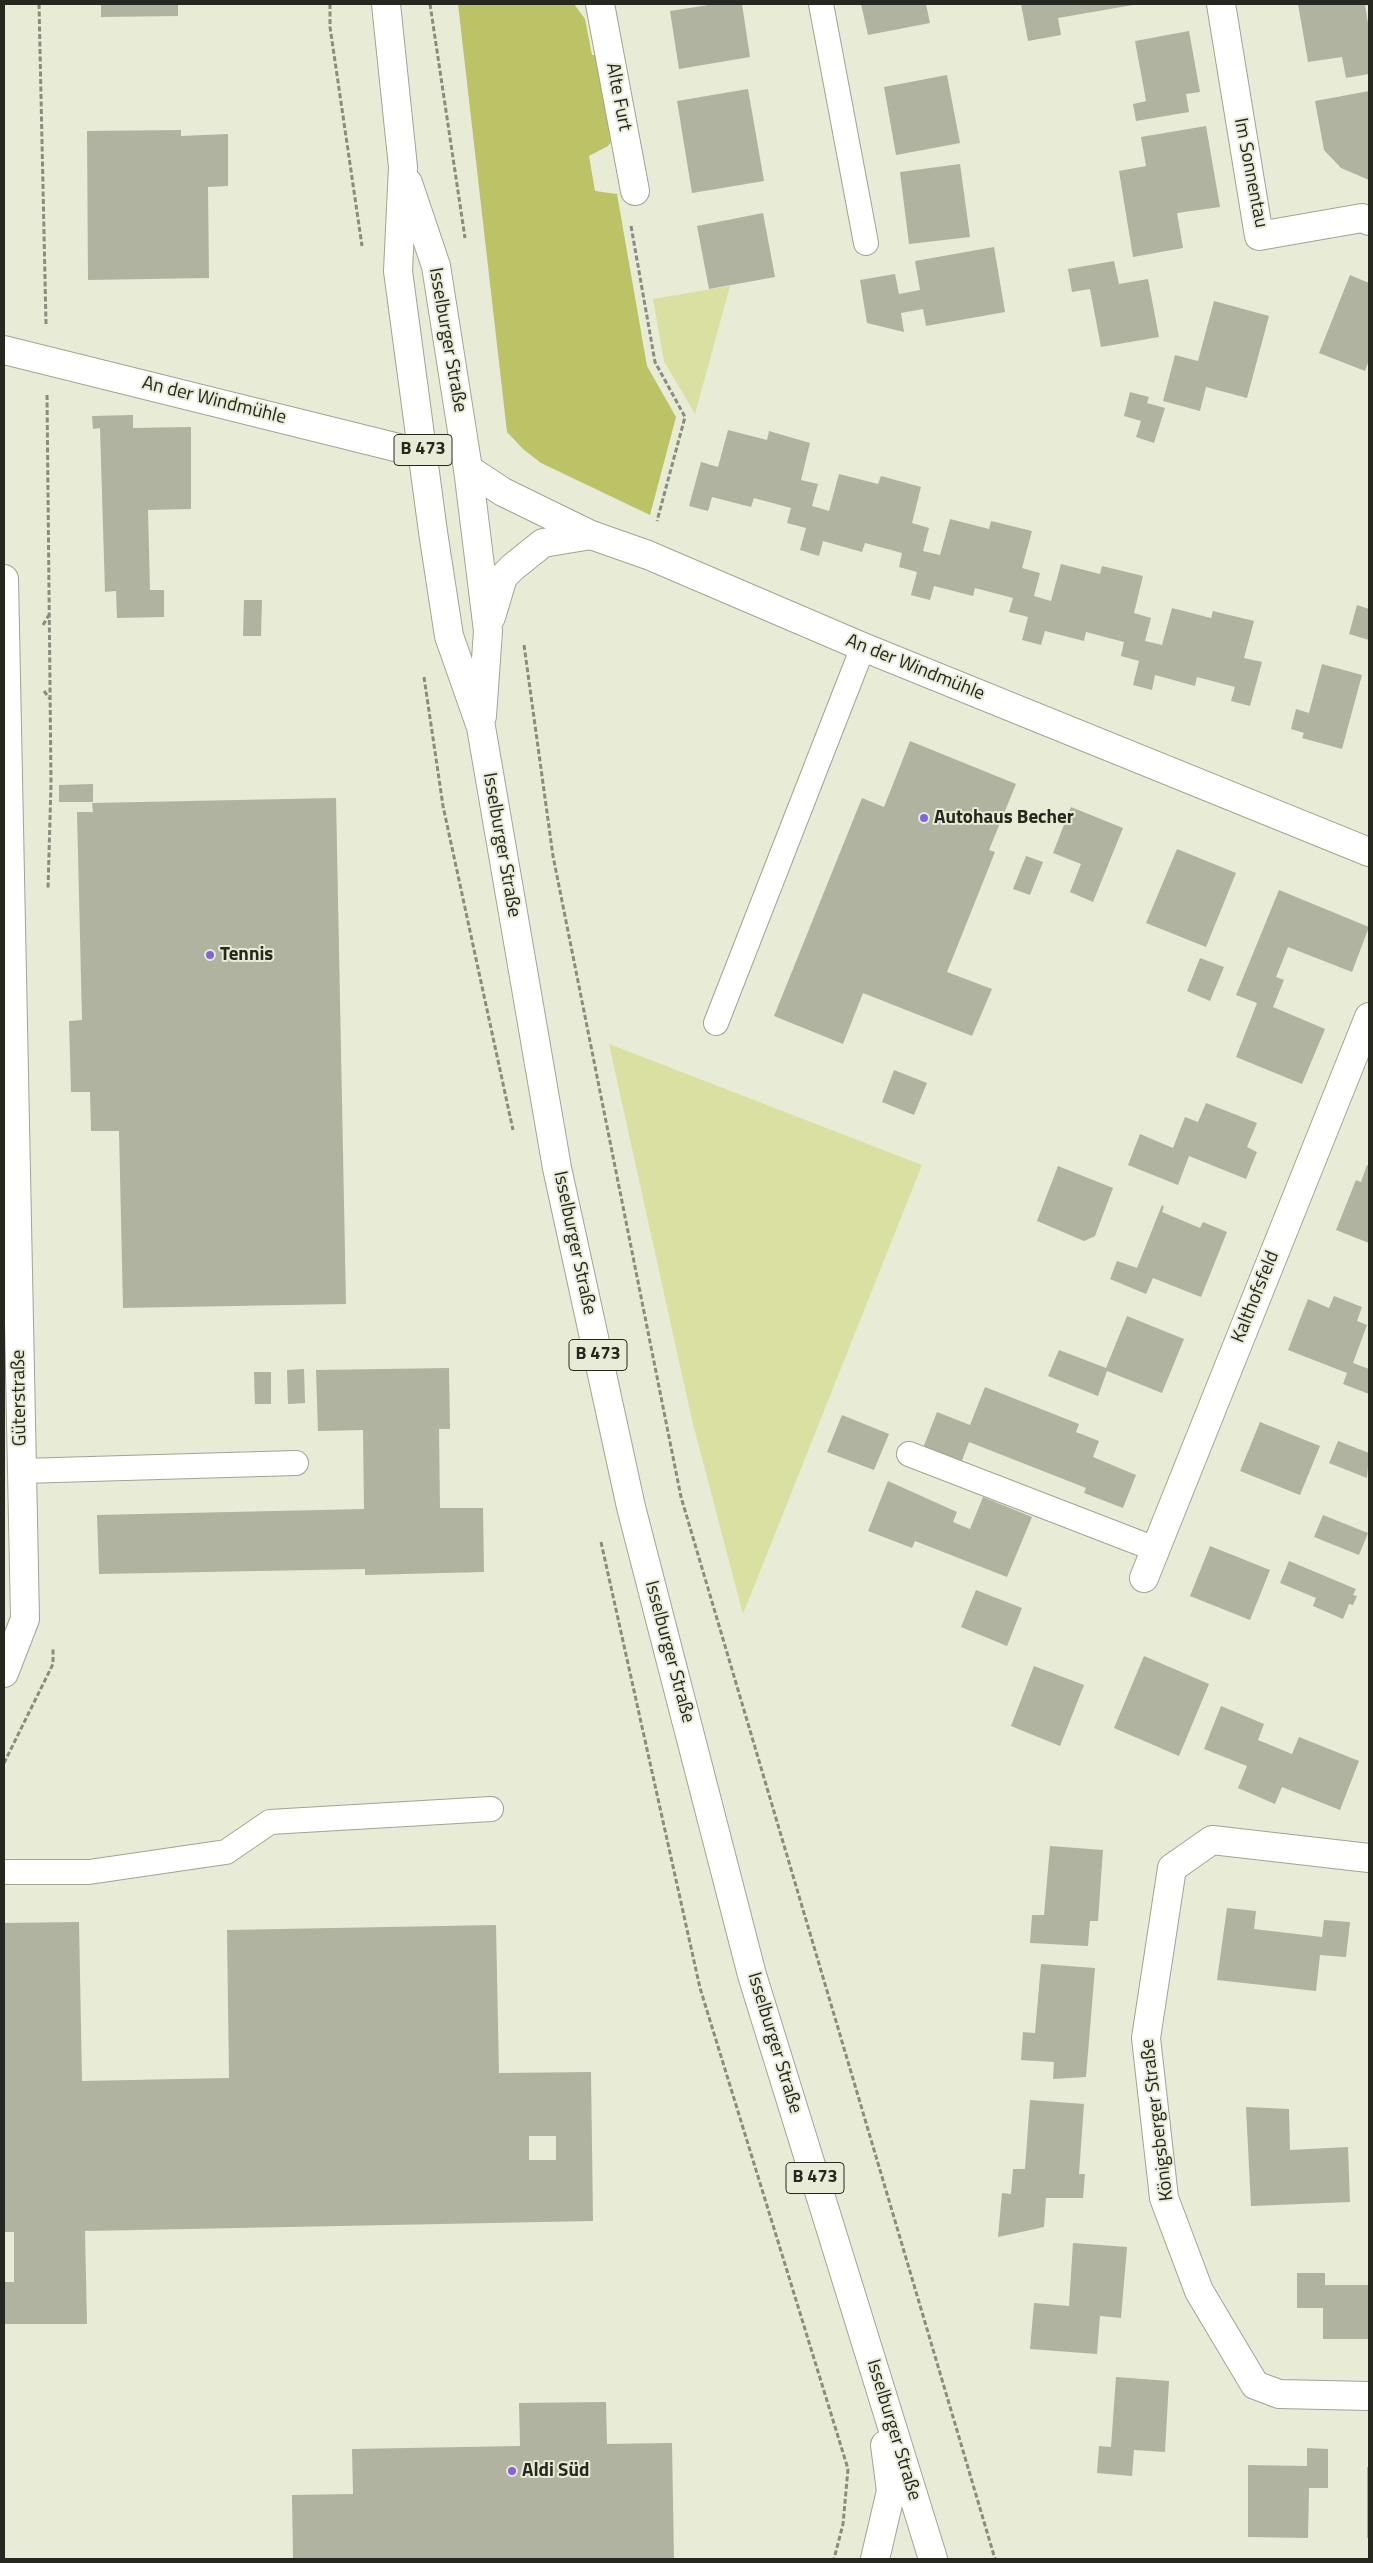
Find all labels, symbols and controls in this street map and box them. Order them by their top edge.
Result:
street label: Alte Furt [600,61,636,133]
street label: Im Sonnentau [1228,116,1272,230]
street label: Isselburger Straße [423,266,471,414]
street label: An der Windmühle [140,372,288,430]
road number: B 473 [394,434,452,466]
street label: An der Windmühle [842,630,988,706]
street label: Isselburger Straße [477,771,525,919]
place label: Autohaus Becher [934,807,1074,829]
marker: Autohaus Becher [918,812,930,824]
place label: Tennis [220,944,273,966]
marker: Tennis [204,949,216,961]
street label: Isselburger Straße [548,1169,600,1317]
street label: Kalthofsfeld [1227,1248,1285,1346]
road number: B 473 [569,1340,627,1370]
street label: Güterstraße [8,1349,32,1447]
street label: Isselburger Straße [639,1578,699,1726]
street label: Isselburger Straße [742,1970,806,2116]
street label: Königsberger Straße [1137,2038,1179,2202]
road number: B 473 [786,2162,844,2194]
street label: Isselburger Straße [861,2357,925,2503]
place label: Aldi Süd [522,2460,589,2482]
marker: Aldi Süd [506,2465,518,2477]

